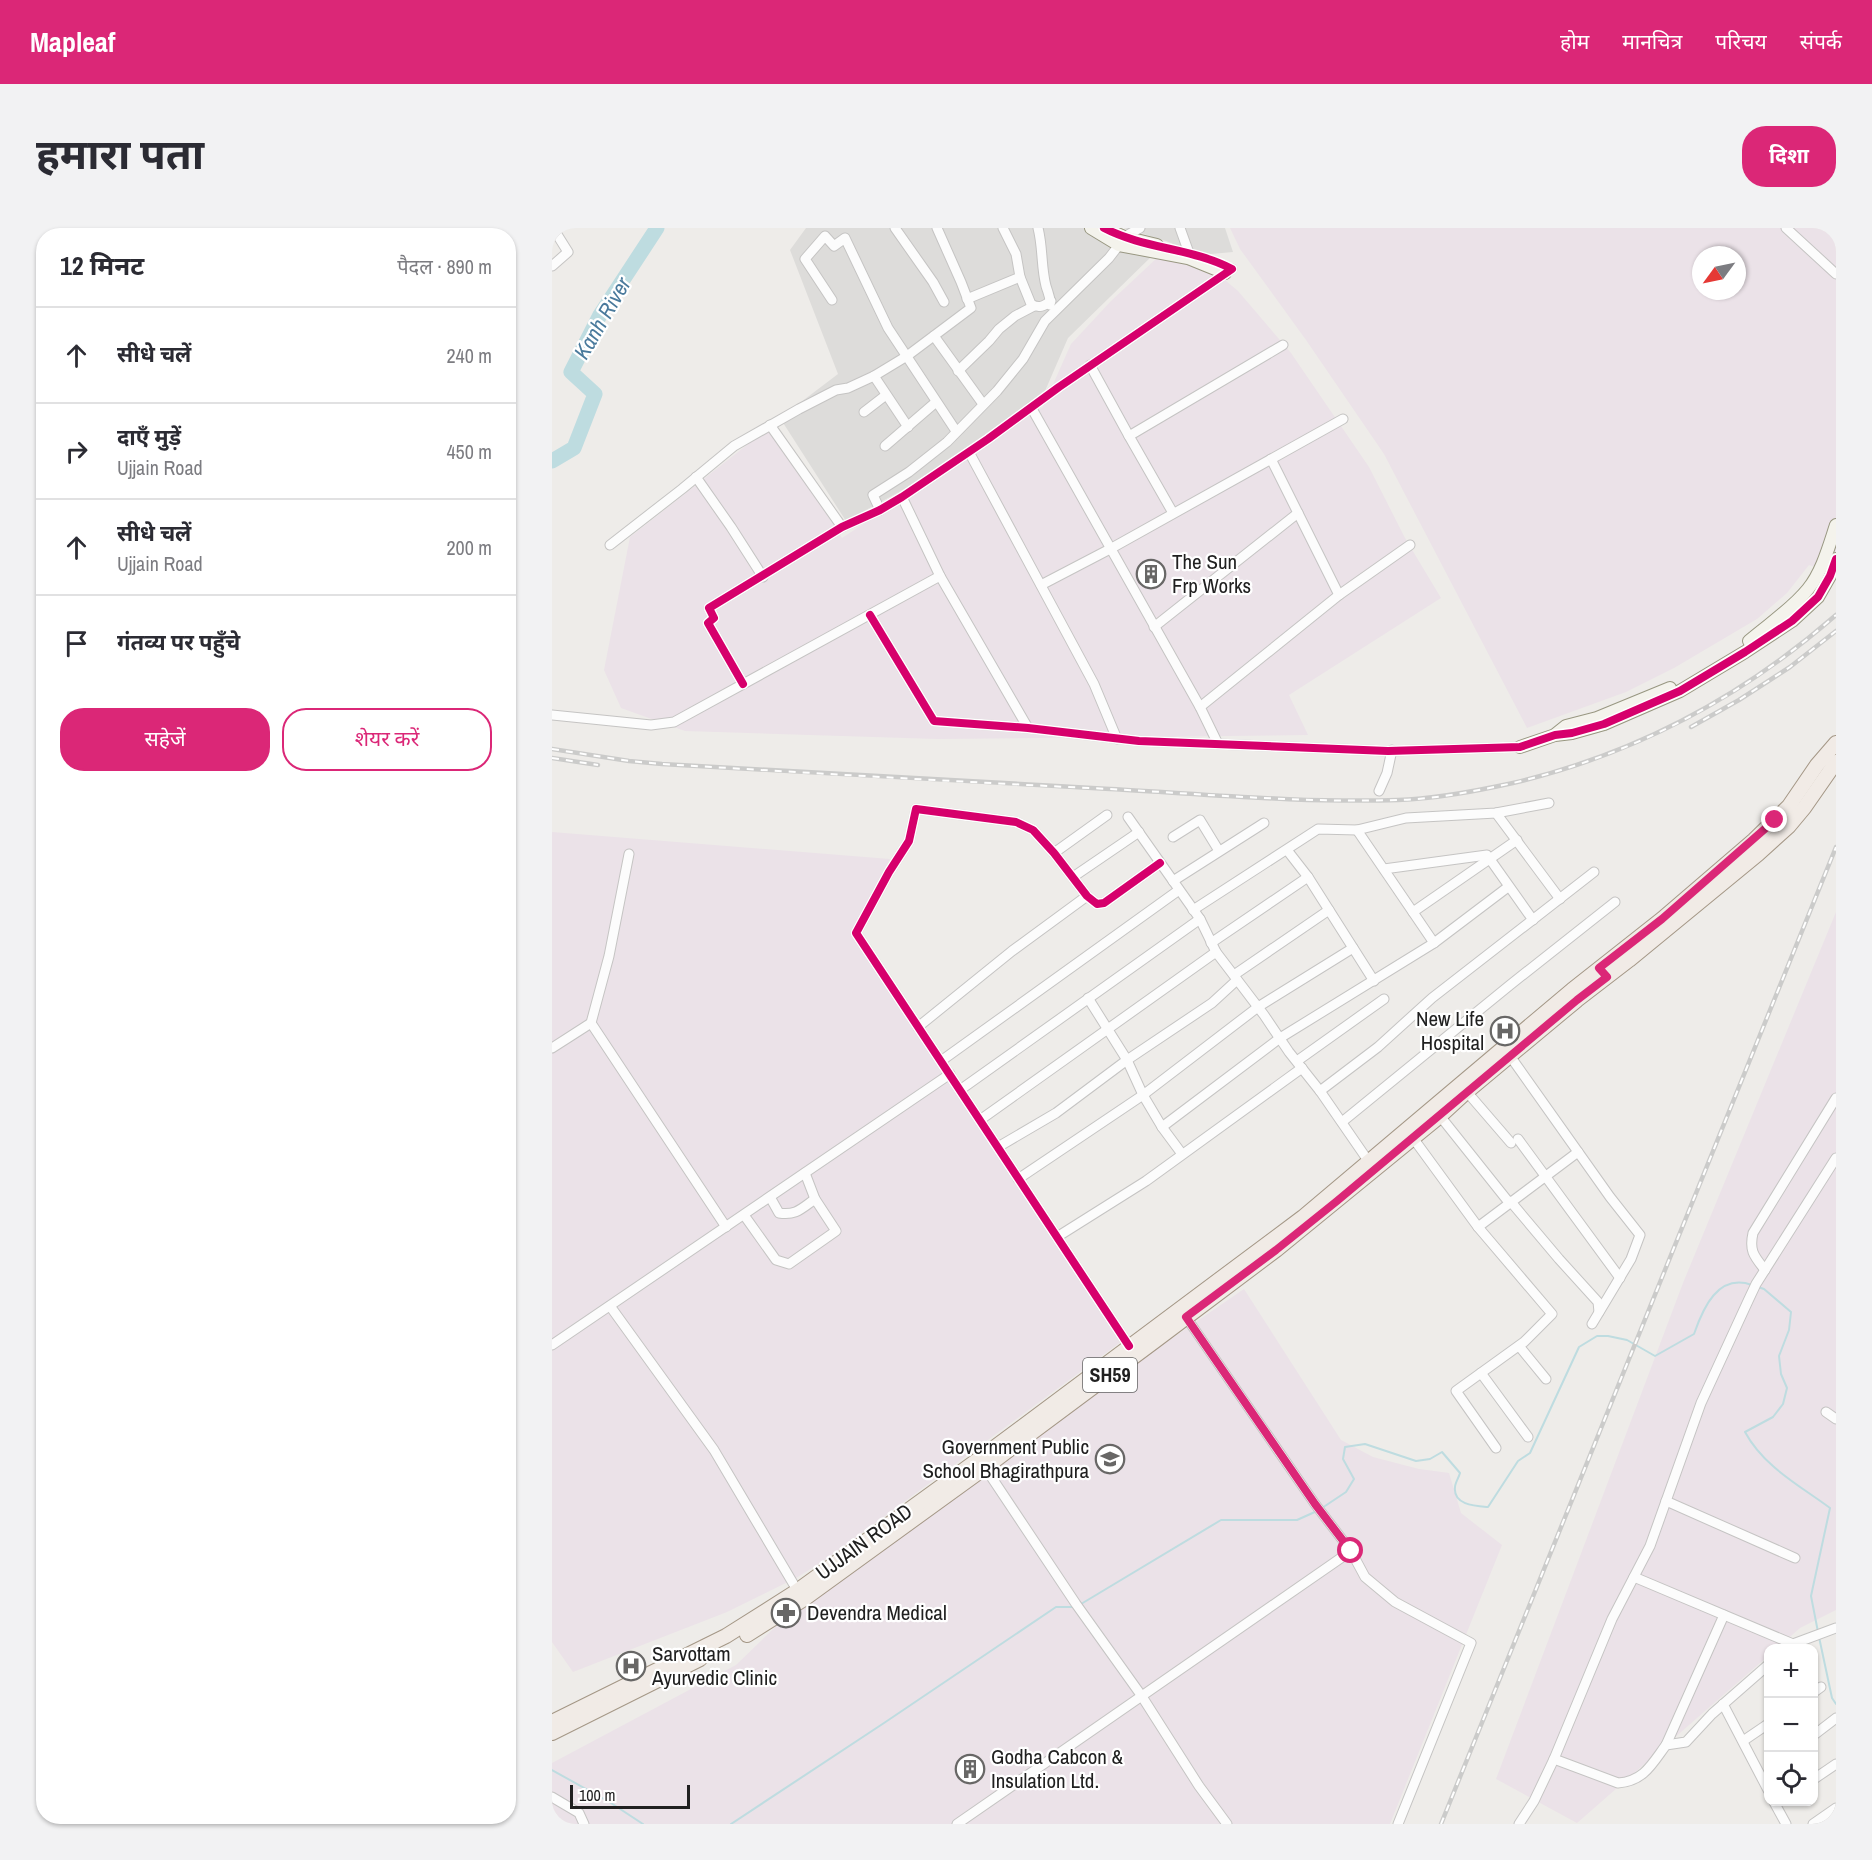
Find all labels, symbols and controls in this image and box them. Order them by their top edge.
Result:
text: Mapleaf [30,23,115,61]
text: होम [1560,27,1589,56]
text: मानचित्र [1622,27,1682,56]
text: परिचय [1715,27,1767,56]
text: संपर्क [1800,27,1842,56]
text: हमारा पता [36,126,204,182]
button: दिशा [1742,126,1836,187]
north arrow [1692,246,1746,300]
text: 12 मिनट [60,248,144,283]
text: पैदल · 890 m [397,253,492,280]
water label: Kanh River [566,271,638,365]
icon: ahead [60,339,93,372]
text: सीधे चलें [117,339,191,369]
text: 240 m [446,342,492,369]
text: दाएँ मुड़ें [117,422,181,452]
icon: right [60,435,93,468]
text: 450 m [446,438,492,465]
text: Ujjain Road [117,454,203,481]
text: सीधे चलें [117,518,191,548]
icon: ahead [60,531,93,564]
text: 200 m [446,534,492,561]
place label: The Sun Frp Works [1172,547,1251,600]
text: Ujjain Road [117,550,203,577]
building icon: The Sun Frp Works [1135,558,1167,590]
icon: arrive [60,627,93,660]
text: गंतव्य पर पहुँचे [117,627,240,657]
button: सहेजें [60,708,270,771]
button: शेयर करें [282,708,492,771]
route end [1761,806,1787,832]
place label: New Life Hospital [1416,1004,1484,1057]
hospital icon: New Life Hospital [1489,1015,1521,1047]
road number: SH59 [1083,1358,1137,1392]
place label: Government Public School Bhagirathpura [922,1432,1089,1485]
school or university icon: Government Public School Bhagirathpura [1094,1443,1126,1475]
street label: UJJAIN ROAD [810,1497,918,1587]
route start [1337,1537,1363,1563]
pharmacy icon: Devendra Medical [770,1597,802,1629]
place label: Devendra Medical [807,1598,947,1627]
place label: Sarvottam Ayurvedic Clinic [651,1639,777,1692]
map controls [1764,1644,1818,1806]
button: + [1764,1644,1818,1698]
hospital icon: Sarvottam Ayurvedic Clinic [615,1650,647,1682]
button: − [1764,1698,1818,1752]
place label: Godha Cabcon & Insulation Ltd. [991,1742,1124,1795]
button: locate [1764,1752,1818,1806]
building icon: Godha Cabcon & Insulation Ltd. [954,1753,986,1785]
scale bar [570,1782,690,1810]
text: 100 m [579,1784,615,1806]

